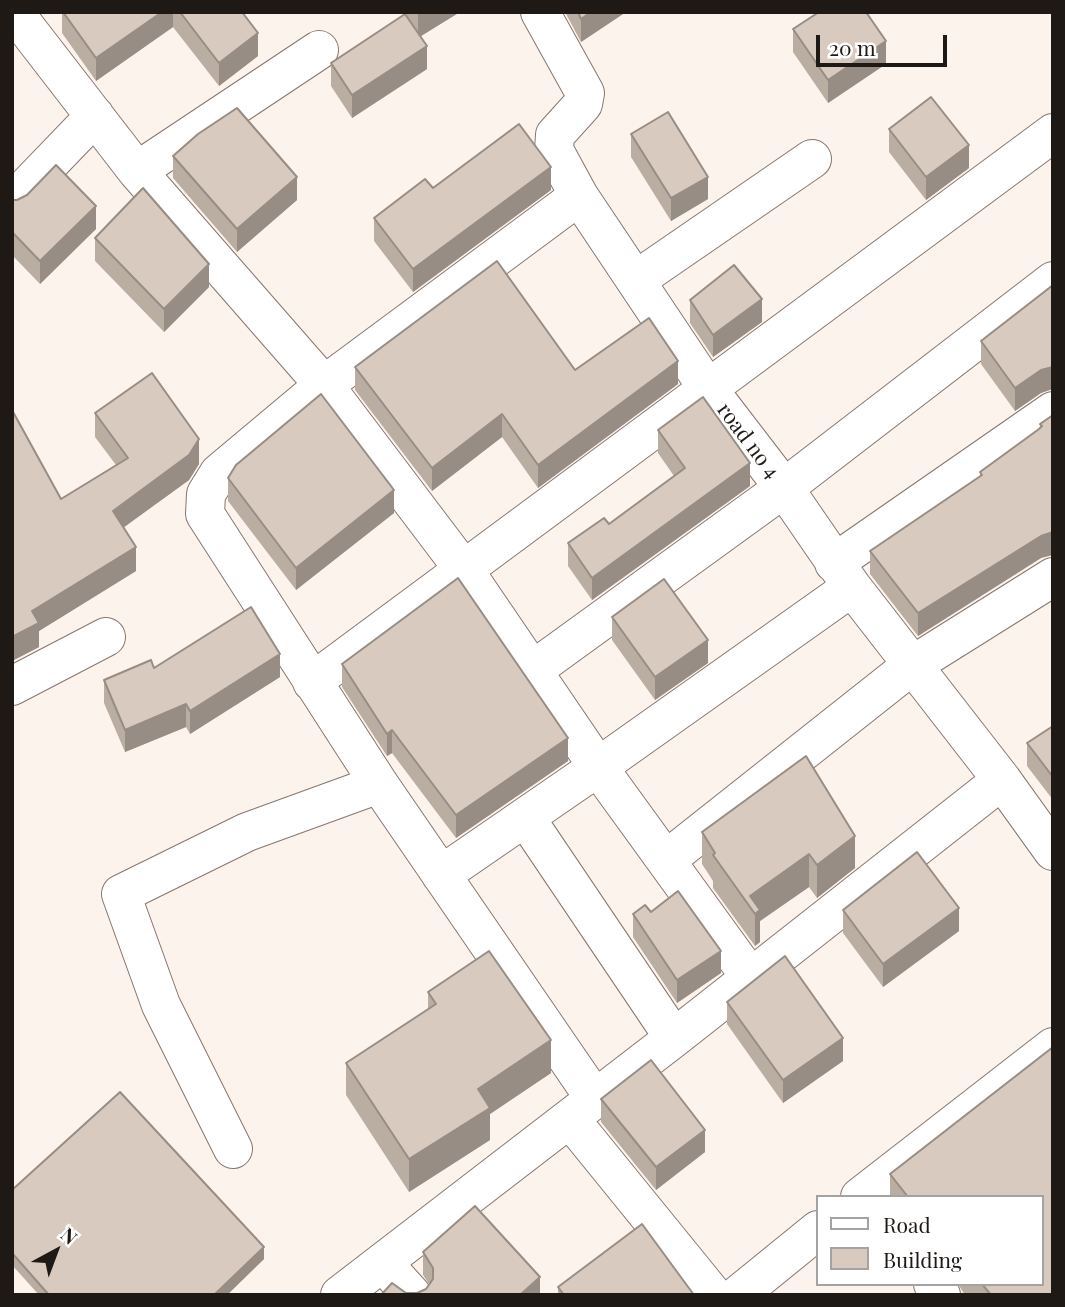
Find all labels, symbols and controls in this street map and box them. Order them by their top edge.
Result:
scale bar [820,21,951,65]
text: 20 m [829,33,876,61]
street label: road no 4 [711,398,785,484]
legend [816,1195,1044,1286]
text: Road [883,1210,931,1238]
north arrow [21,1216,91,1286]
text: N [56,1221,83,1249]
text: Building [883,1245,962,1273]

